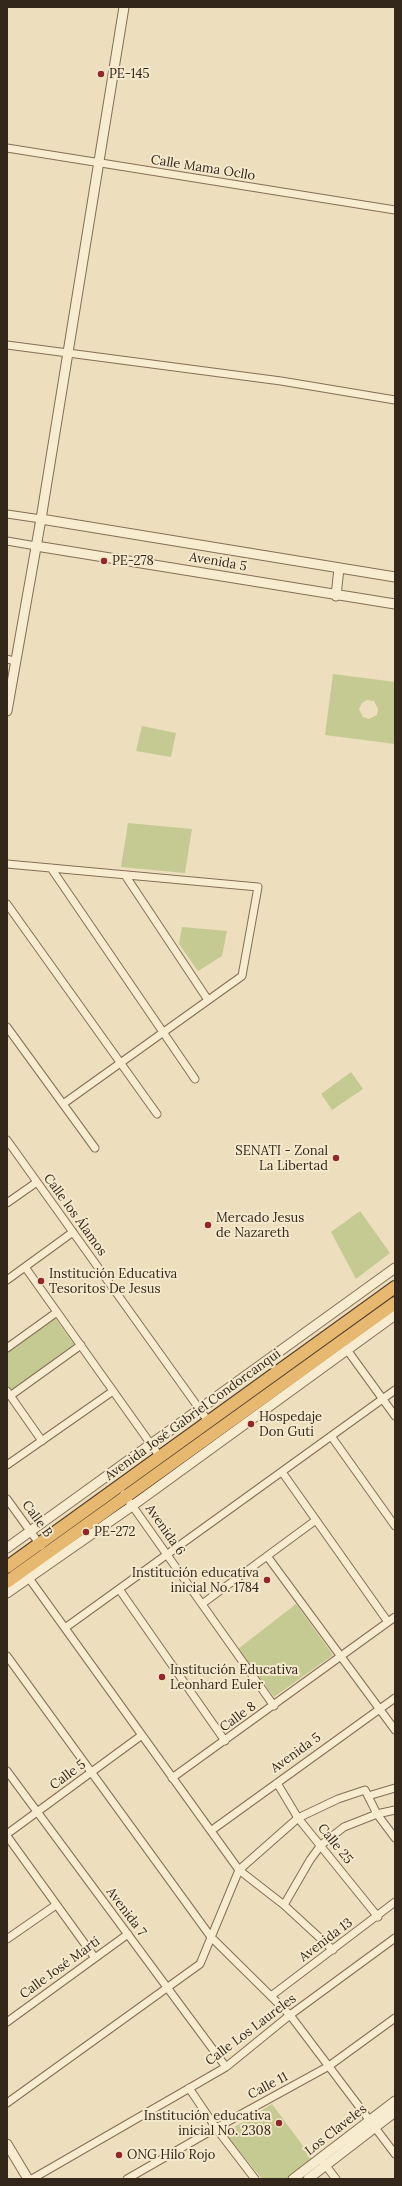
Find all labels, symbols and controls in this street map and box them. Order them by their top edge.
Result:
place label: PE-145 [109,66,150,82]
marker: PE-145 [96,69,106,79]
street label: Calle Mama Ocllo [150,152,256,184]
street label: Avenida 5 [188,549,248,575]
place label: PE-278 [112,553,154,569]
marker: PE-278 [99,556,109,566]
place label: SENATI - Zonal La Libertad [235,1143,328,1174]
marker: SENATI - Zonal La Libertad [331,1153,341,1163]
street label: Calle los Álamos [40,1171,110,1259]
place label: Mercado Jesus de Nazareth [216,1210,304,1241]
marker: Mercado Jesus de Nazareth [203,1220,213,1230]
place label: Institución Educativa Tesoritos De Jesus [49,1266,177,1297]
marker: Institución Educativa Tesoritos De Jesus [36,1276,46,1286]
street label: Avenida José Gabriel Condorcanqui [102,1346,284,1484]
place label: Hospedaje Don Guti [259,1409,322,1440]
marker: Hospedaje Don Guti [246,1419,256,1429]
street label: Calle B [19,1498,55,1540]
street label: Avenida 6 [142,1502,188,1558]
place label: PE-272 [94,1524,136,1540]
marker: PE-272 [81,1527,91,1537]
place label: Institución educativa inicial No. 1784 [132,1565,259,1596]
marker: Institución educativa inicial No. 1784 [262,1575,272,1585]
place label: Institución Educativa Leonhard Euler [170,1662,298,1693]
marker: Institución Educativa Leonhard Euler [157,1672,167,1682]
street label: Calle 8 [217,1699,259,1735]
street label: Avenida 5 [268,1730,324,1776]
street label: Calle 5 [47,1757,89,1793]
street label: Calle 25 [314,1821,356,1867]
street label: Avenida 7 [103,1885,149,1939]
street label: Avenida 13 [296,1915,356,1965]
street label: Calle José Martí [17,1934,103,2002]
street label: Calle Los Laureles [203,1991,299,2069]
street label: Calle 11 [245,2069,291,2103]
street label: Los Claveles [302,2101,370,2159]
place label: Institución educativa inicial No. 2308 [144,2108,271,2139]
marker: Institución educativa inicial No. 2308 [274,2118,284,2128]
place label: ONG Hilo Rojo [127,2147,215,2163]
marker: ONG Hilo Rojo [114,2150,124,2160]

